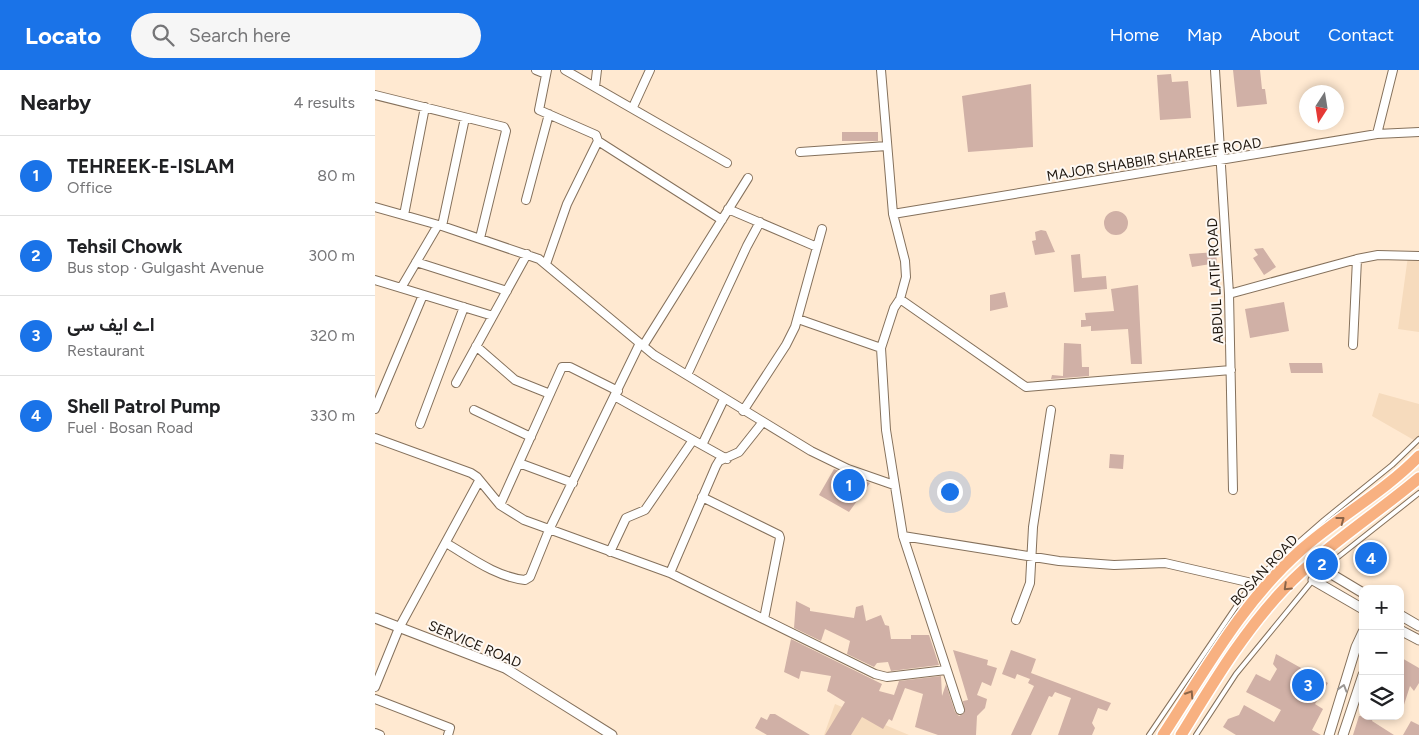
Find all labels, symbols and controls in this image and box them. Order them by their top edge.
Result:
search box [131,13,481,58]
text: Locato [25,21,101,50]
icon: search [149,21,177,49]
text: Search here [189,24,291,47]
text: Home [1110,24,1159,46]
text: Map [1187,24,1222,46]
text: About [1250,24,1300,46]
text: Contact [1328,24,1394,46]
north arrow [1299,85,1344,130]
text: Nearby [20,90,91,115]
text: 4 results [294,93,355,112]
street label: MAJOR SHABBIR SHAREEF ROAD [1046,134,1263,185]
text: TEHREEK-E-ISLAM [67,155,235,178]
text: 1 [33,166,39,185]
text: 80 m [317,166,355,185]
text: Office [67,178,112,197]
street label: ABDUL LATIF ROAD [1204,218,1227,344]
text: Tehsil Chowk [67,235,183,258]
text: 2 [31,246,41,265]
text: 300 m [308,246,355,265]
text: Bus stop · Gulgasht Avenue [67,258,264,277]
text: اے ایف سی [67,313,155,336]
text: 3 [32,326,40,345]
text: 320 m [310,326,355,345]
text: Restaurant [67,341,145,360]
text: Shell Patrol Pump [67,395,220,418]
text: 4 [31,406,41,425]
text: 330 m [310,406,355,425]
text: Fuel · Bosan Road [67,418,193,437]
pin: 1 [833,466,865,504]
your location [937,479,963,505]
one-way arrow [1335,517,1345,526]
street label: BOSAN ROAD [1227,531,1301,609]
pin: 4 [1355,539,1387,577]
pin: 2 [1306,545,1338,583]
one-way arrow [1284,581,1293,590]
map controls [1359,585,1404,720]
button: + [1359,585,1404,630]
street label: SERVICE ROAD [426,617,524,672]
button: − [1359,630,1404,675]
pin: 3 [1292,666,1324,704]
button: layers [1359,675,1404,720]
one-way arrow [1338,685,1348,693]
one-way arrow [1184,690,1193,700]

